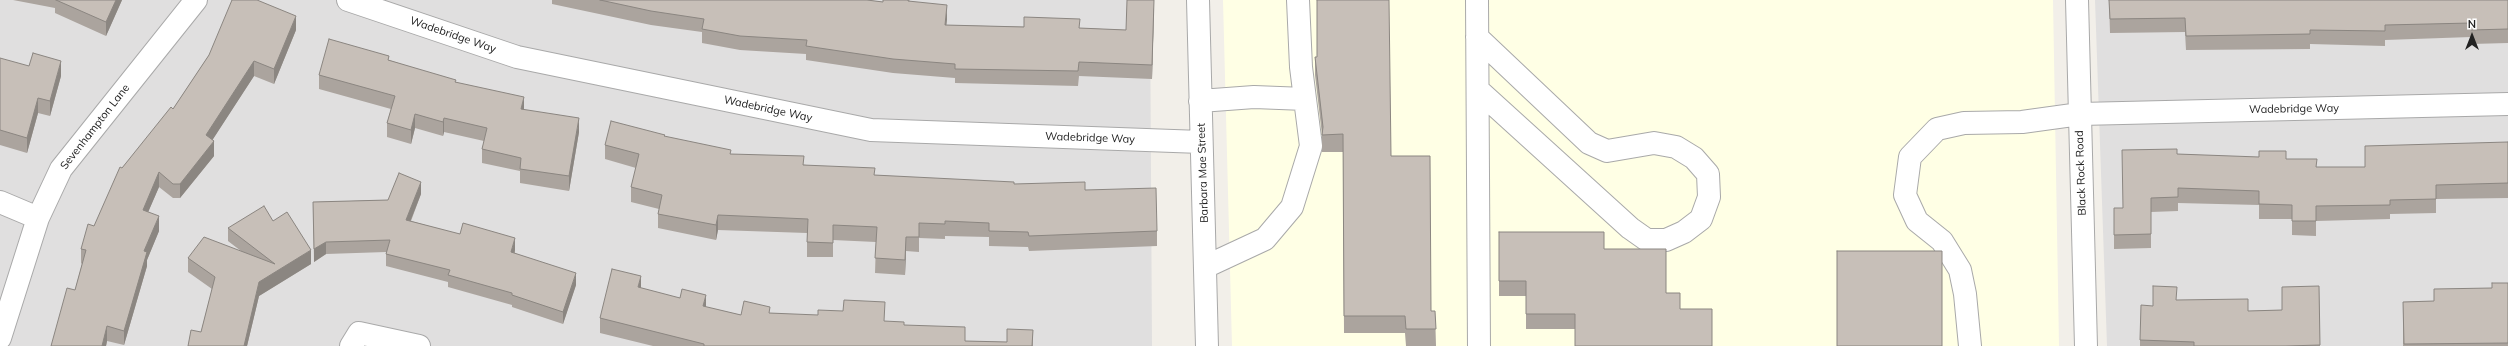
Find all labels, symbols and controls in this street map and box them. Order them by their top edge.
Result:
street label: Wadebridge Way [408,14,498,56]
north arrow [2452,16,2492,56]
text: N [2468,17,2476,31]
street label: Sevenhampton Lane [58,82,132,172]
street label: Wadebridge Way [723,93,813,125]
street label: Wadebridge Way [2249,102,2339,116]
street label: Barbara Mae Street [1195,123,1211,223]
street label: Wadebridge Way [1045,130,1135,146]
street label: Black Rock Road [2073,130,2089,216]

